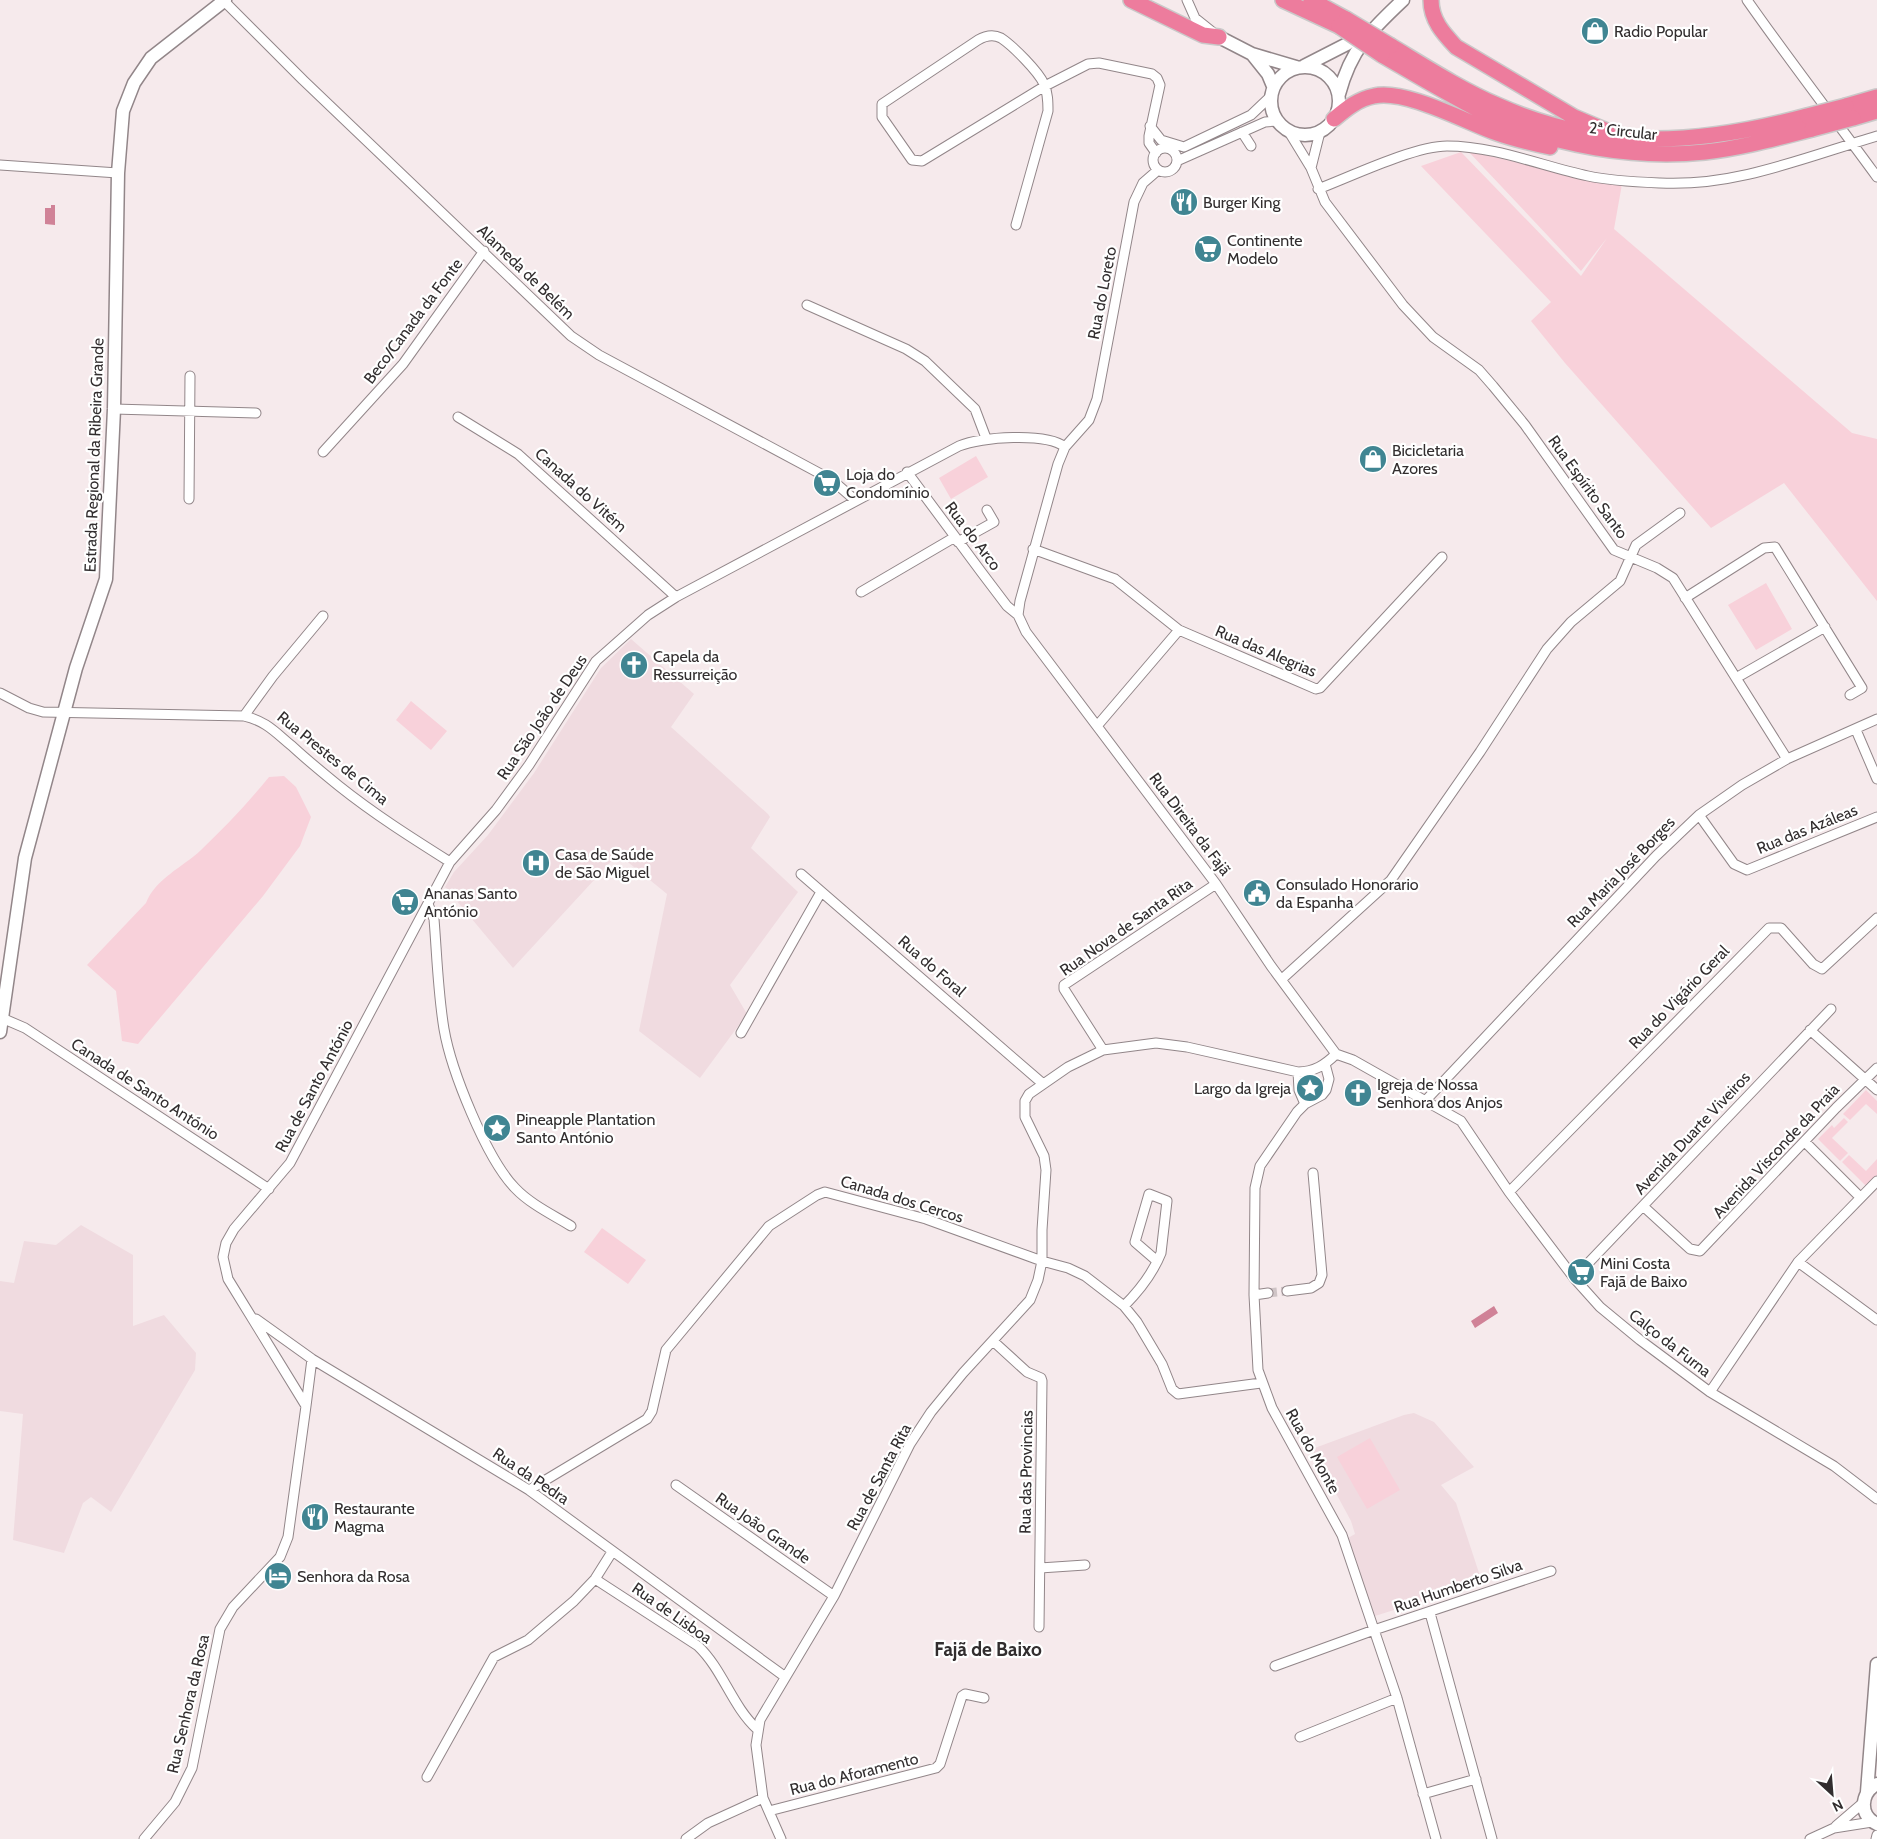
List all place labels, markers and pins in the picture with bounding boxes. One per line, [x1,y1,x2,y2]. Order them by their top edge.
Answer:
shop icon: Radio Popular [1580,16,1610,46]
place label: Radio Popular [1614,22,1708,41]
restaurant icon: Burger King [1169,187,1199,217]
place label: Burger King [1203,193,1281,212]
place label: Continente Modelo [1227,231,1303,268]
supermarket icon: Continente Modelo [1193,234,1223,264]
place label: Bicicletaria Azores [1392,441,1464,478]
shop icon: Bicicletaria Azores [1358,444,1388,474]
place label: Loja do Condomínio [846,465,930,502]
supermarket icon: Loja do Condomínio [812,468,842,498]
place label: Capela da Ressurreição [653,647,738,684]
church icon: Capela da Ressurreição [619,650,649,680]
place label: Casa de Saúde de São Miguel [555,845,654,882]
hospital icon: Casa de Saúde de São Miguel [521,848,551,878]
place label: Consulado Honorario da Espanha [1276,875,1419,912]
public building icon: Consulado Honorario da Espanha [1242,878,1272,908]
place label: Ananas Santo António [424,884,517,921]
supermarket icon: Ananas Santo António [390,887,420,917]
place icon: Largo da Igreja [1295,1073,1325,1103]
place label: Igreja de Nossa Senhora dos Anjos [1377,1075,1503,1112]
church icon: Igreja de Nossa Senhora dos Anjos [1343,1078,1373,1108]
place label: Largo da Igreja [1194,1079,1291,1098]
place label: Pineapple Plantation Santo António [516,1110,655,1147]
place icon: Pineapple Plantation Santo António [482,1113,512,1143]
place label: Mini Costa Fajã de Baixo [1600,1254,1687,1291]
supermarket icon: Mini Costa Fajã de Baixo [1566,1257,1596,1287]
place label: Restaurante Magma [334,1499,415,1536]
restaurant icon: Restaurante Magma [300,1502,330,1532]
hotel icon: Senhora da Rosa [263,1561,293,1591]
place label: Senhora da Rosa [297,1567,410,1586]

